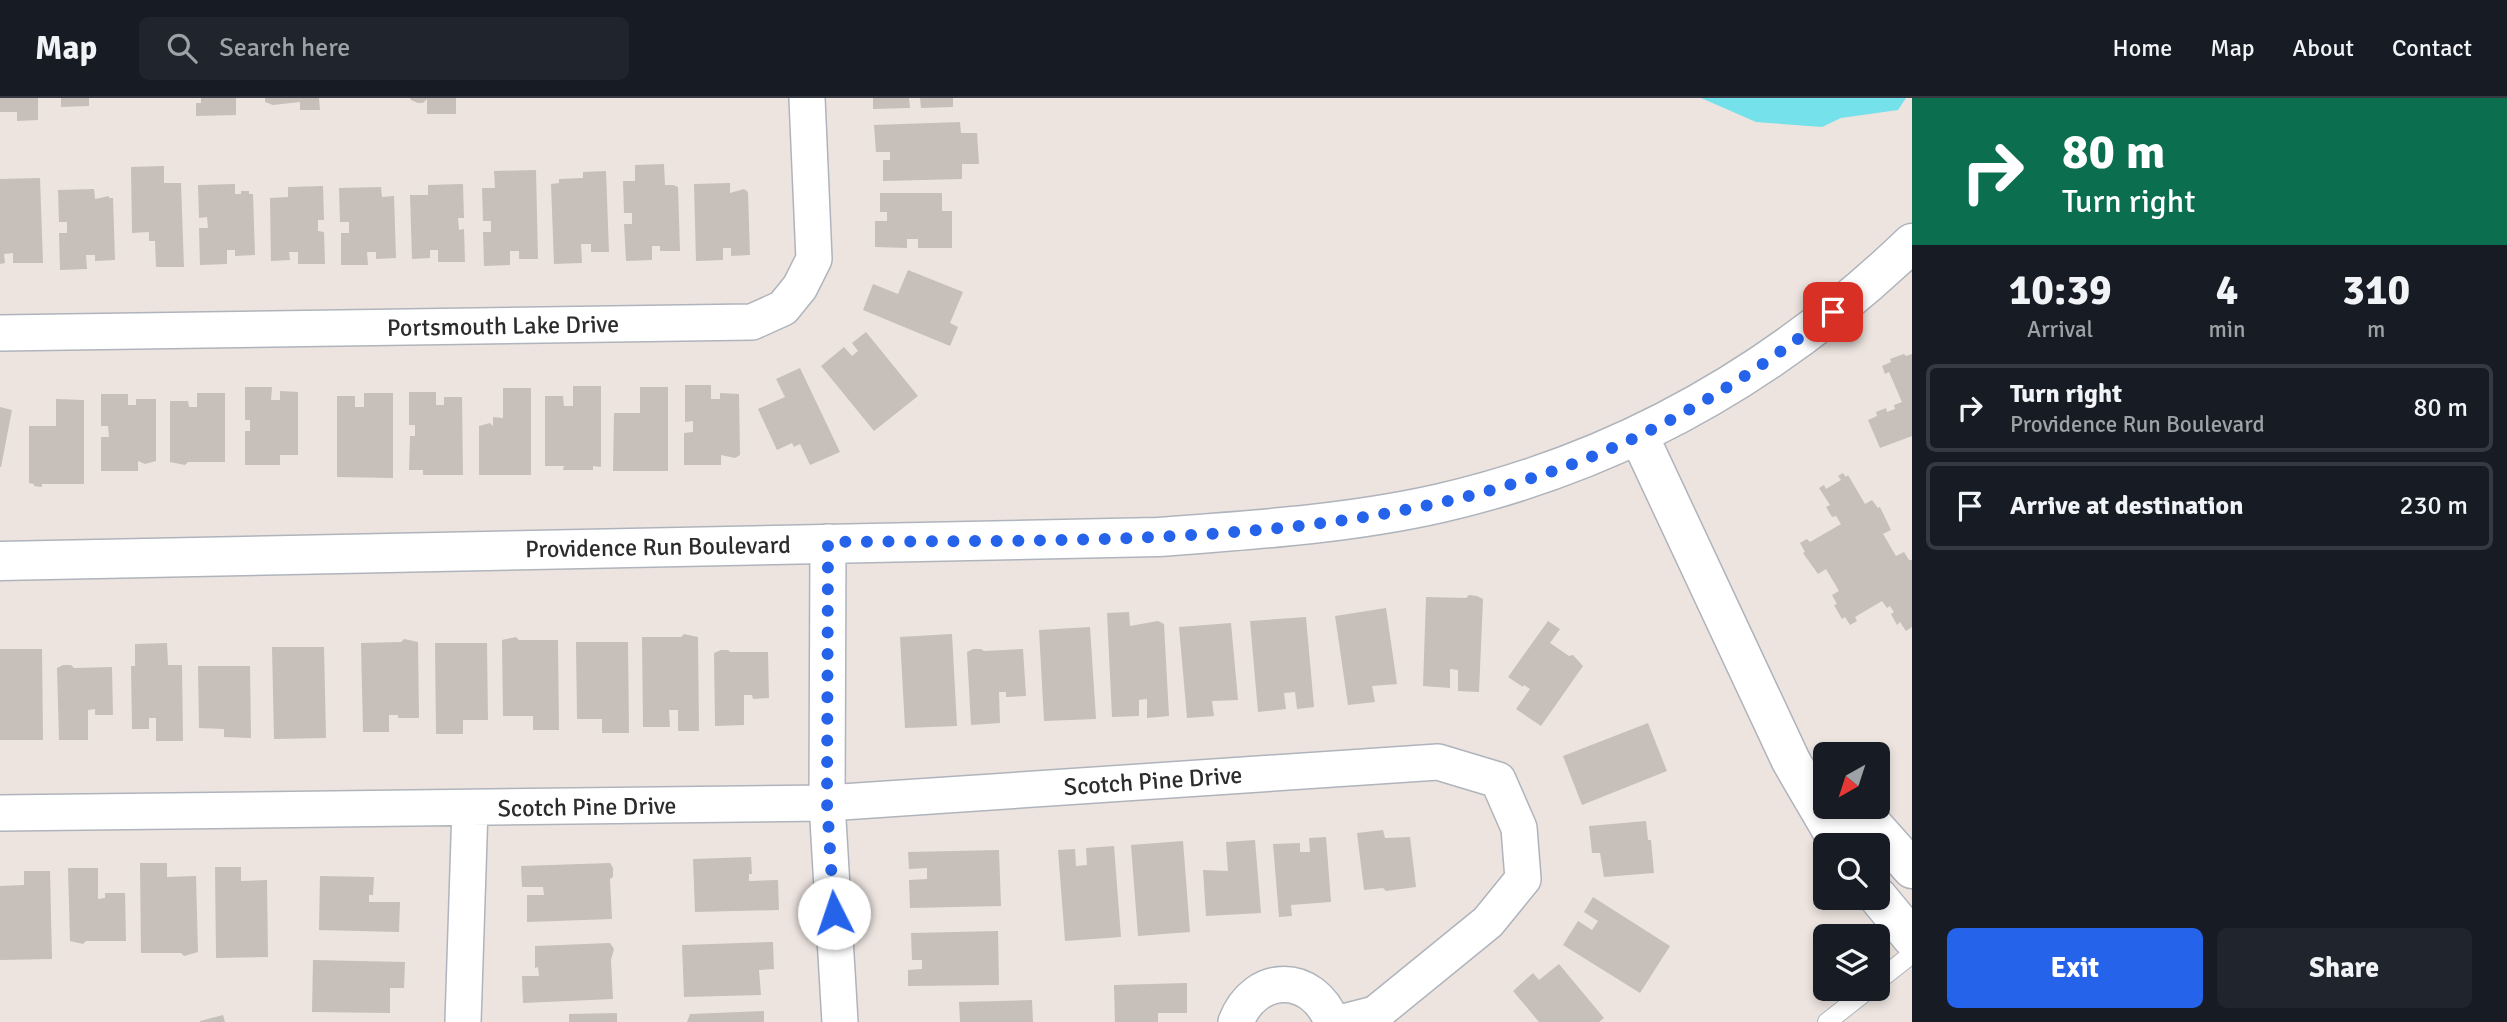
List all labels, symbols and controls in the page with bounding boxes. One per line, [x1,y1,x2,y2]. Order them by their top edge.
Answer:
search box [139,17,629,80]
text: Map [35,28,97,69]
icon: search [163,29,201,67]
text: Search here [219,32,350,64]
text: Home [2112,33,2172,63]
text: Map [2210,33,2255,63]
text: About [2293,33,2354,63]
text: Contact [2392,33,2472,63]
text: 80 m [2062,122,2165,182]
icon: right [1947,126,2038,217]
text: Turn right [2062,182,2195,221]
text: 10:39 [2009,265,2112,316]
text: 4 [2216,265,2238,316]
text: 310 [2342,265,2410,316]
pin [1803,282,1863,342]
icon: arrive [1814,293,1852,331]
street label: Portsmouth Lake Drive [387,309,619,343]
text: Arrival [2027,315,2093,344]
text: min [2208,315,2246,344]
text: m [2367,315,2385,344]
text: Turn right [2010,378,2122,410]
icon: right [1951,389,1989,427]
text: 80 m [2413,392,2468,424]
text: Providence Run Boulevard [2010,410,2265,439]
icon: arrive [1951,487,1989,525]
text: Arrive at destination [2010,490,2243,522]
text: 230 m [2399,490,2468,522]
street label: Providence Run Boulevard [525,530,791,564]
north arrow [1813,742,1890,819]
map controls [1813,742,1890,1001]
street label: Scotch Pine Drive [1063,760,1243,802]
street label: Scotch Pine Drive [497,790,677,824]
button: search [1813,833,1890,910]
position arrow [797,876,871,950]
button: layers [1813,924,1890,1001]
button: Exit [1947,928,2203,1008]
button: Share [2217,928,2472,1008]

